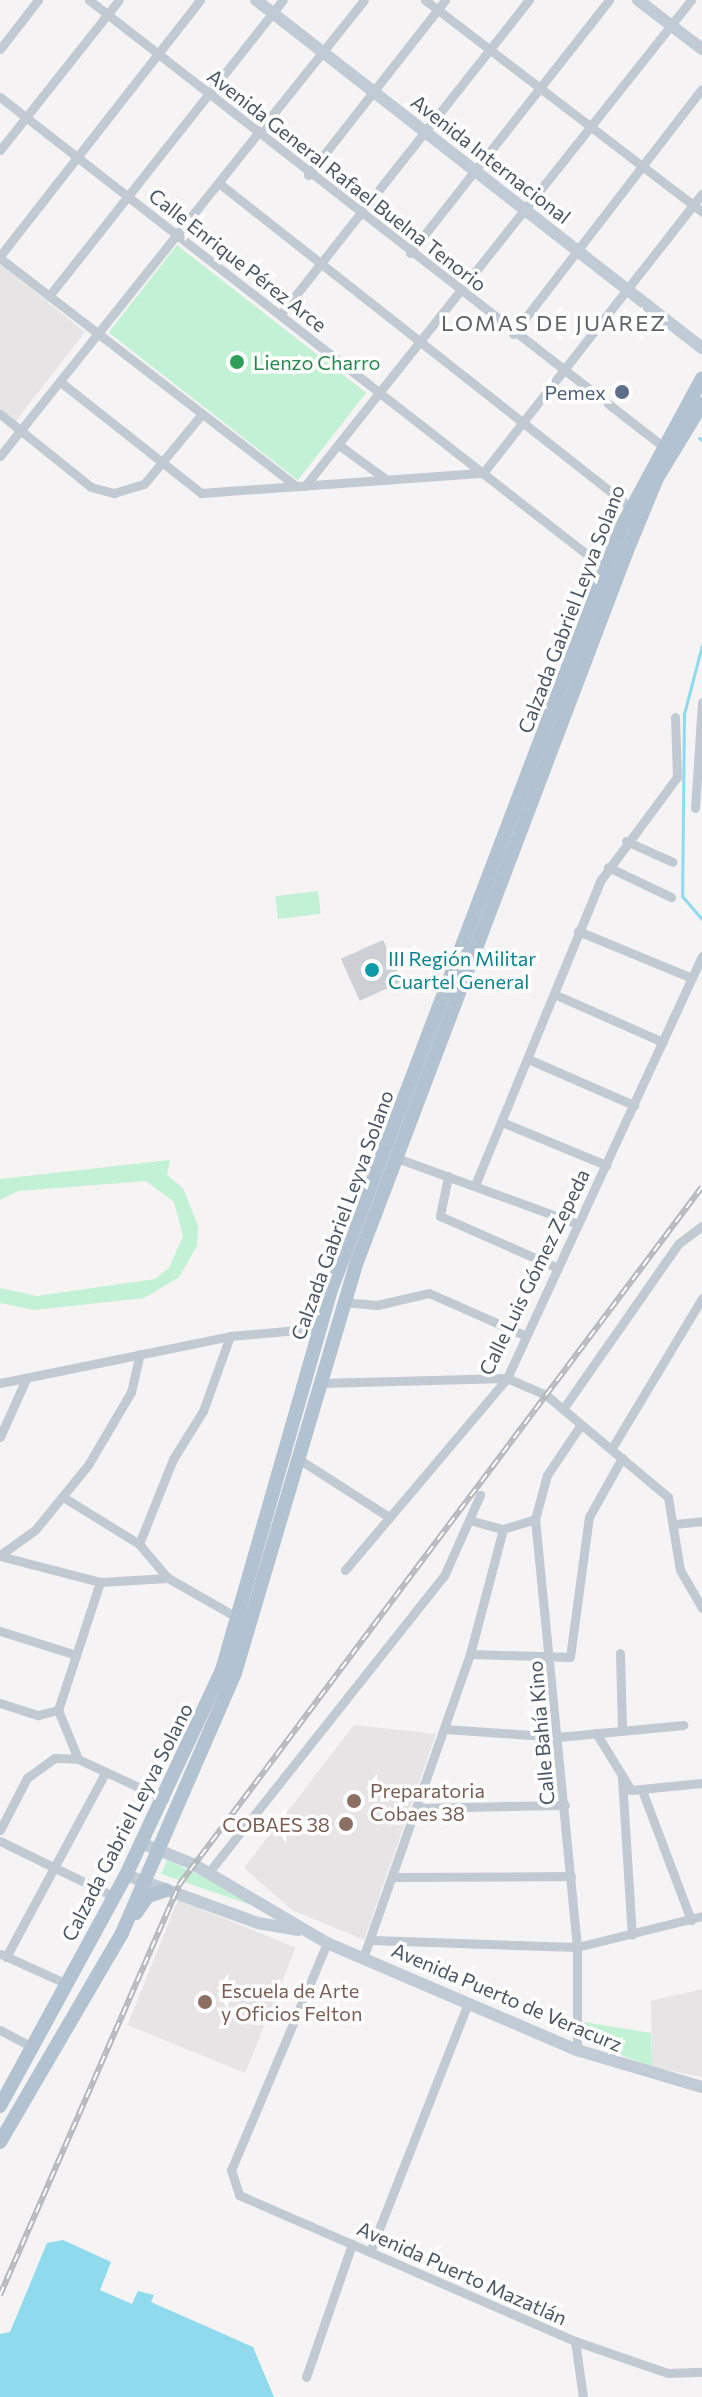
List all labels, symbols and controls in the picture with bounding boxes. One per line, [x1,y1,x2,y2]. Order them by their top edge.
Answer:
street label: Avenida General Rafael Buelna Tenorio [203,64,491,296]
street label: Avenida Internacional [407,89,575,229]
street label: Calle Enrique Pérez Arce [144,183,332,337]
district label: LOMAS DE JUAREZ [441,310,667,336]
place label: Lienzo Charro [253,350,380,374]
marker: Lienzo Charro [228,353,246,371]
place label: Pemex [545,380,606,404]
marker: Pemex [613,383,631,401]
street label: Calzada Gabriel Leyva Solano [512,481,630,737]
place label: III Región Militar Cuartel General [388,946,536,993]
marker: III Región Militar Cuartel General [363,961,381,979]
street label: Calzada Gabriel Leyva Solano [286,1087,398,1343]
street label: Calle Luis Gómez Zepeda [474,1165,594,1379]
street label: Calle Bahía Kino [523,1660,559,1806]
street label: Calzada Gabriel Leyva Solano [56,1699,198,1945]
place label: Preparatoria Cobaes 38 [370,1778,485,1825]
marker: Preparatoria Cobaes 38 [345,1792,363,1810]
place label: COBAES 38 [222,1812,330,1836]
marker: COBAES 38 [337,1815,355,1833]
street label: Avenida Puerto de Veracurz [388,1937,626,2057]
place label: Escuela de Arte y Oficios Felton [221,1978,362,2025]
marker: Escuela de Arte y Oficios Felton [196,1993,214,2011]
street label: Avenida Puerto Mazatlán [353,2216,571,2330]

